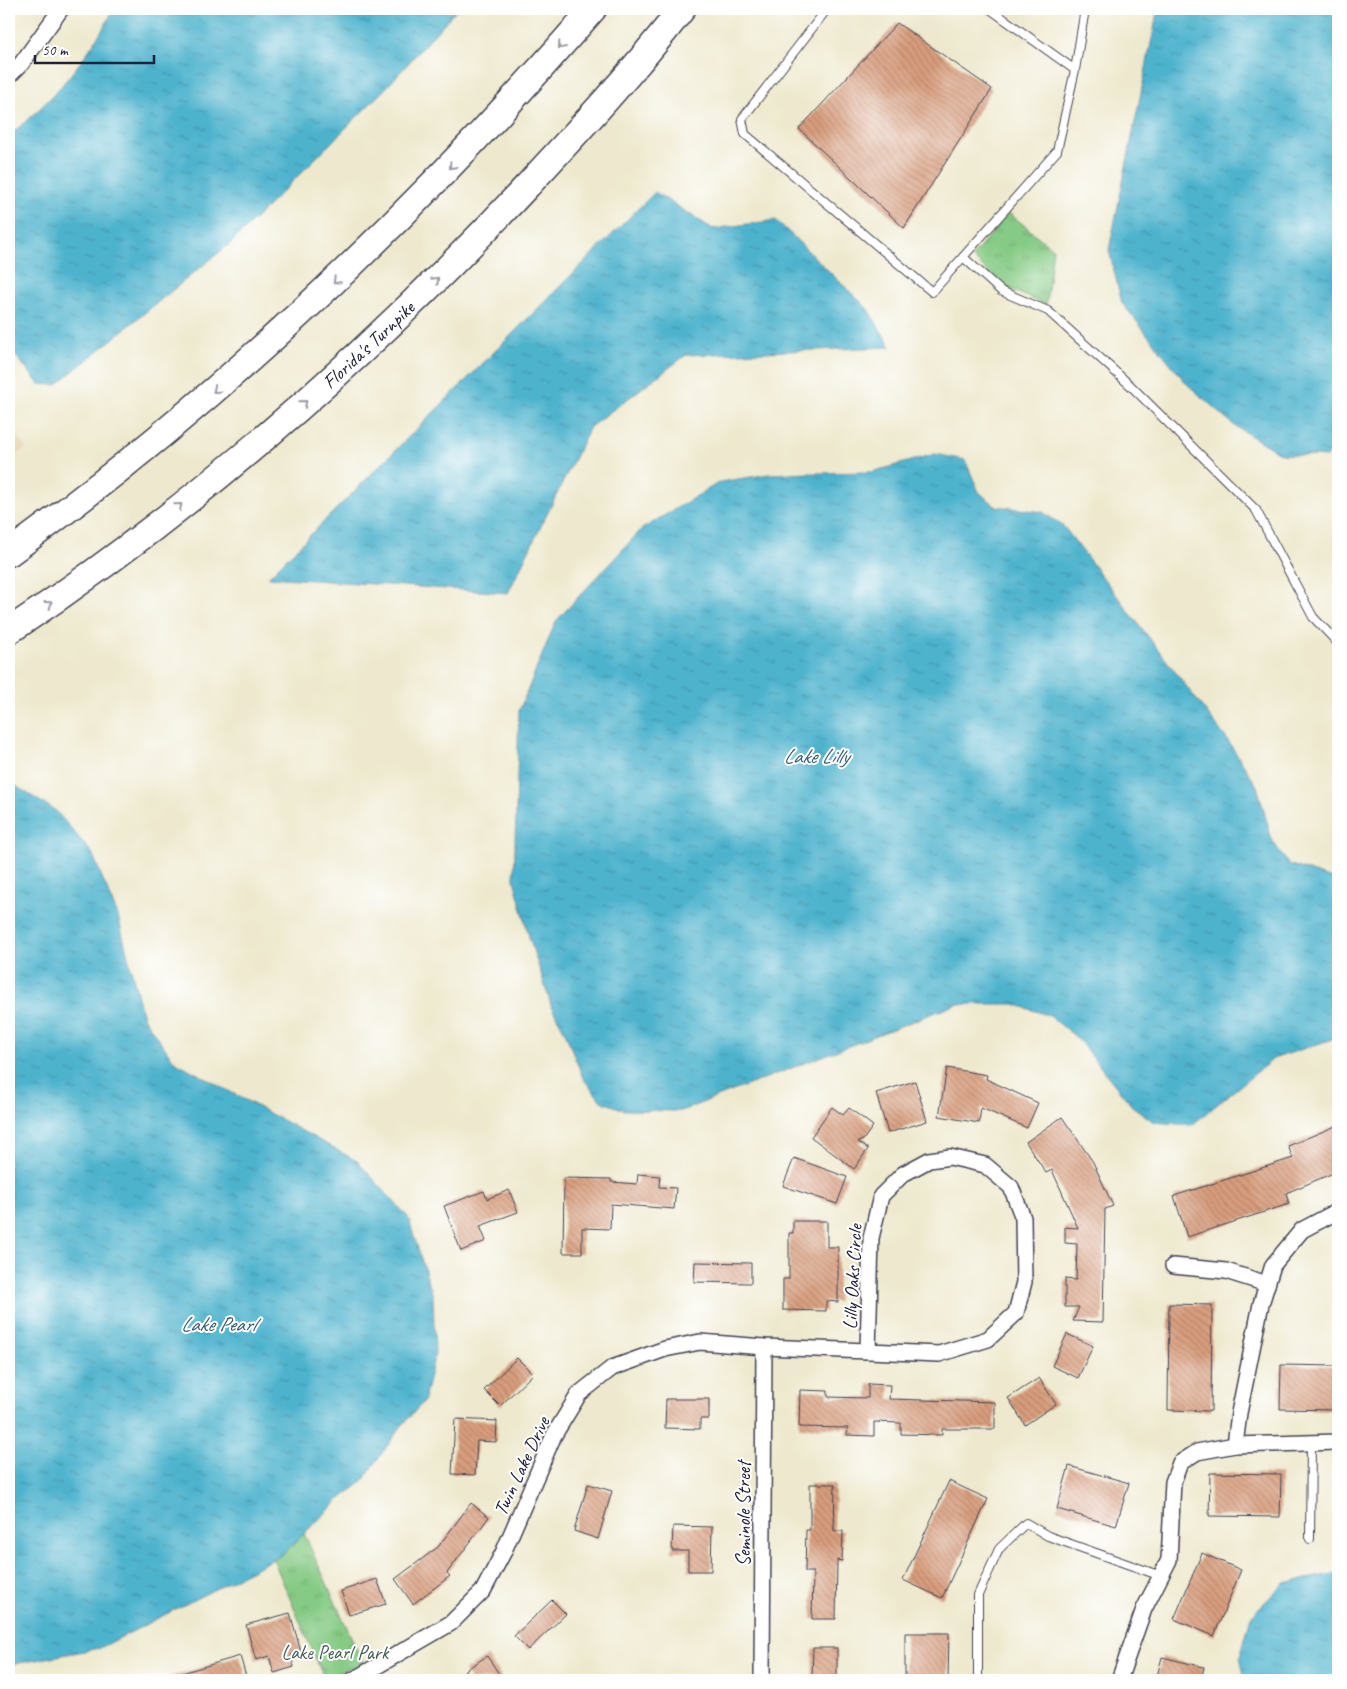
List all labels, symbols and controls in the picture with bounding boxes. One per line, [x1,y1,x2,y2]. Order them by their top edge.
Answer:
scale bar [35,32,154,64]
one-way arrow [558,40,567,49]
text: 50 m [42,41,69,60]
one-way arrow [449,160,458,169]
one-way arrow [333,275,342,284]
one-way arrow [430,277,439,286]
street label: Florida's Turnpike [317,295,421,394]
one-way arrow [213,384,222,392]
one-way arrow [299,399,308,408]
one-way arrow [173,504,182,512]
one-way arrow [43,601,52,609]
water label: Lake Lilly [784,743,852,769]
street label: Lilly Oaks Circle [837,1222,868,1330]
water label: Lake Pearl [181,1311,262,1337]
street label: Twin Lake Drive [488,1411,556,1520]
street label: Seminole Street [731,1458,756,1567]
park label: Lake Pearl Park [282,1640,390,1665]

